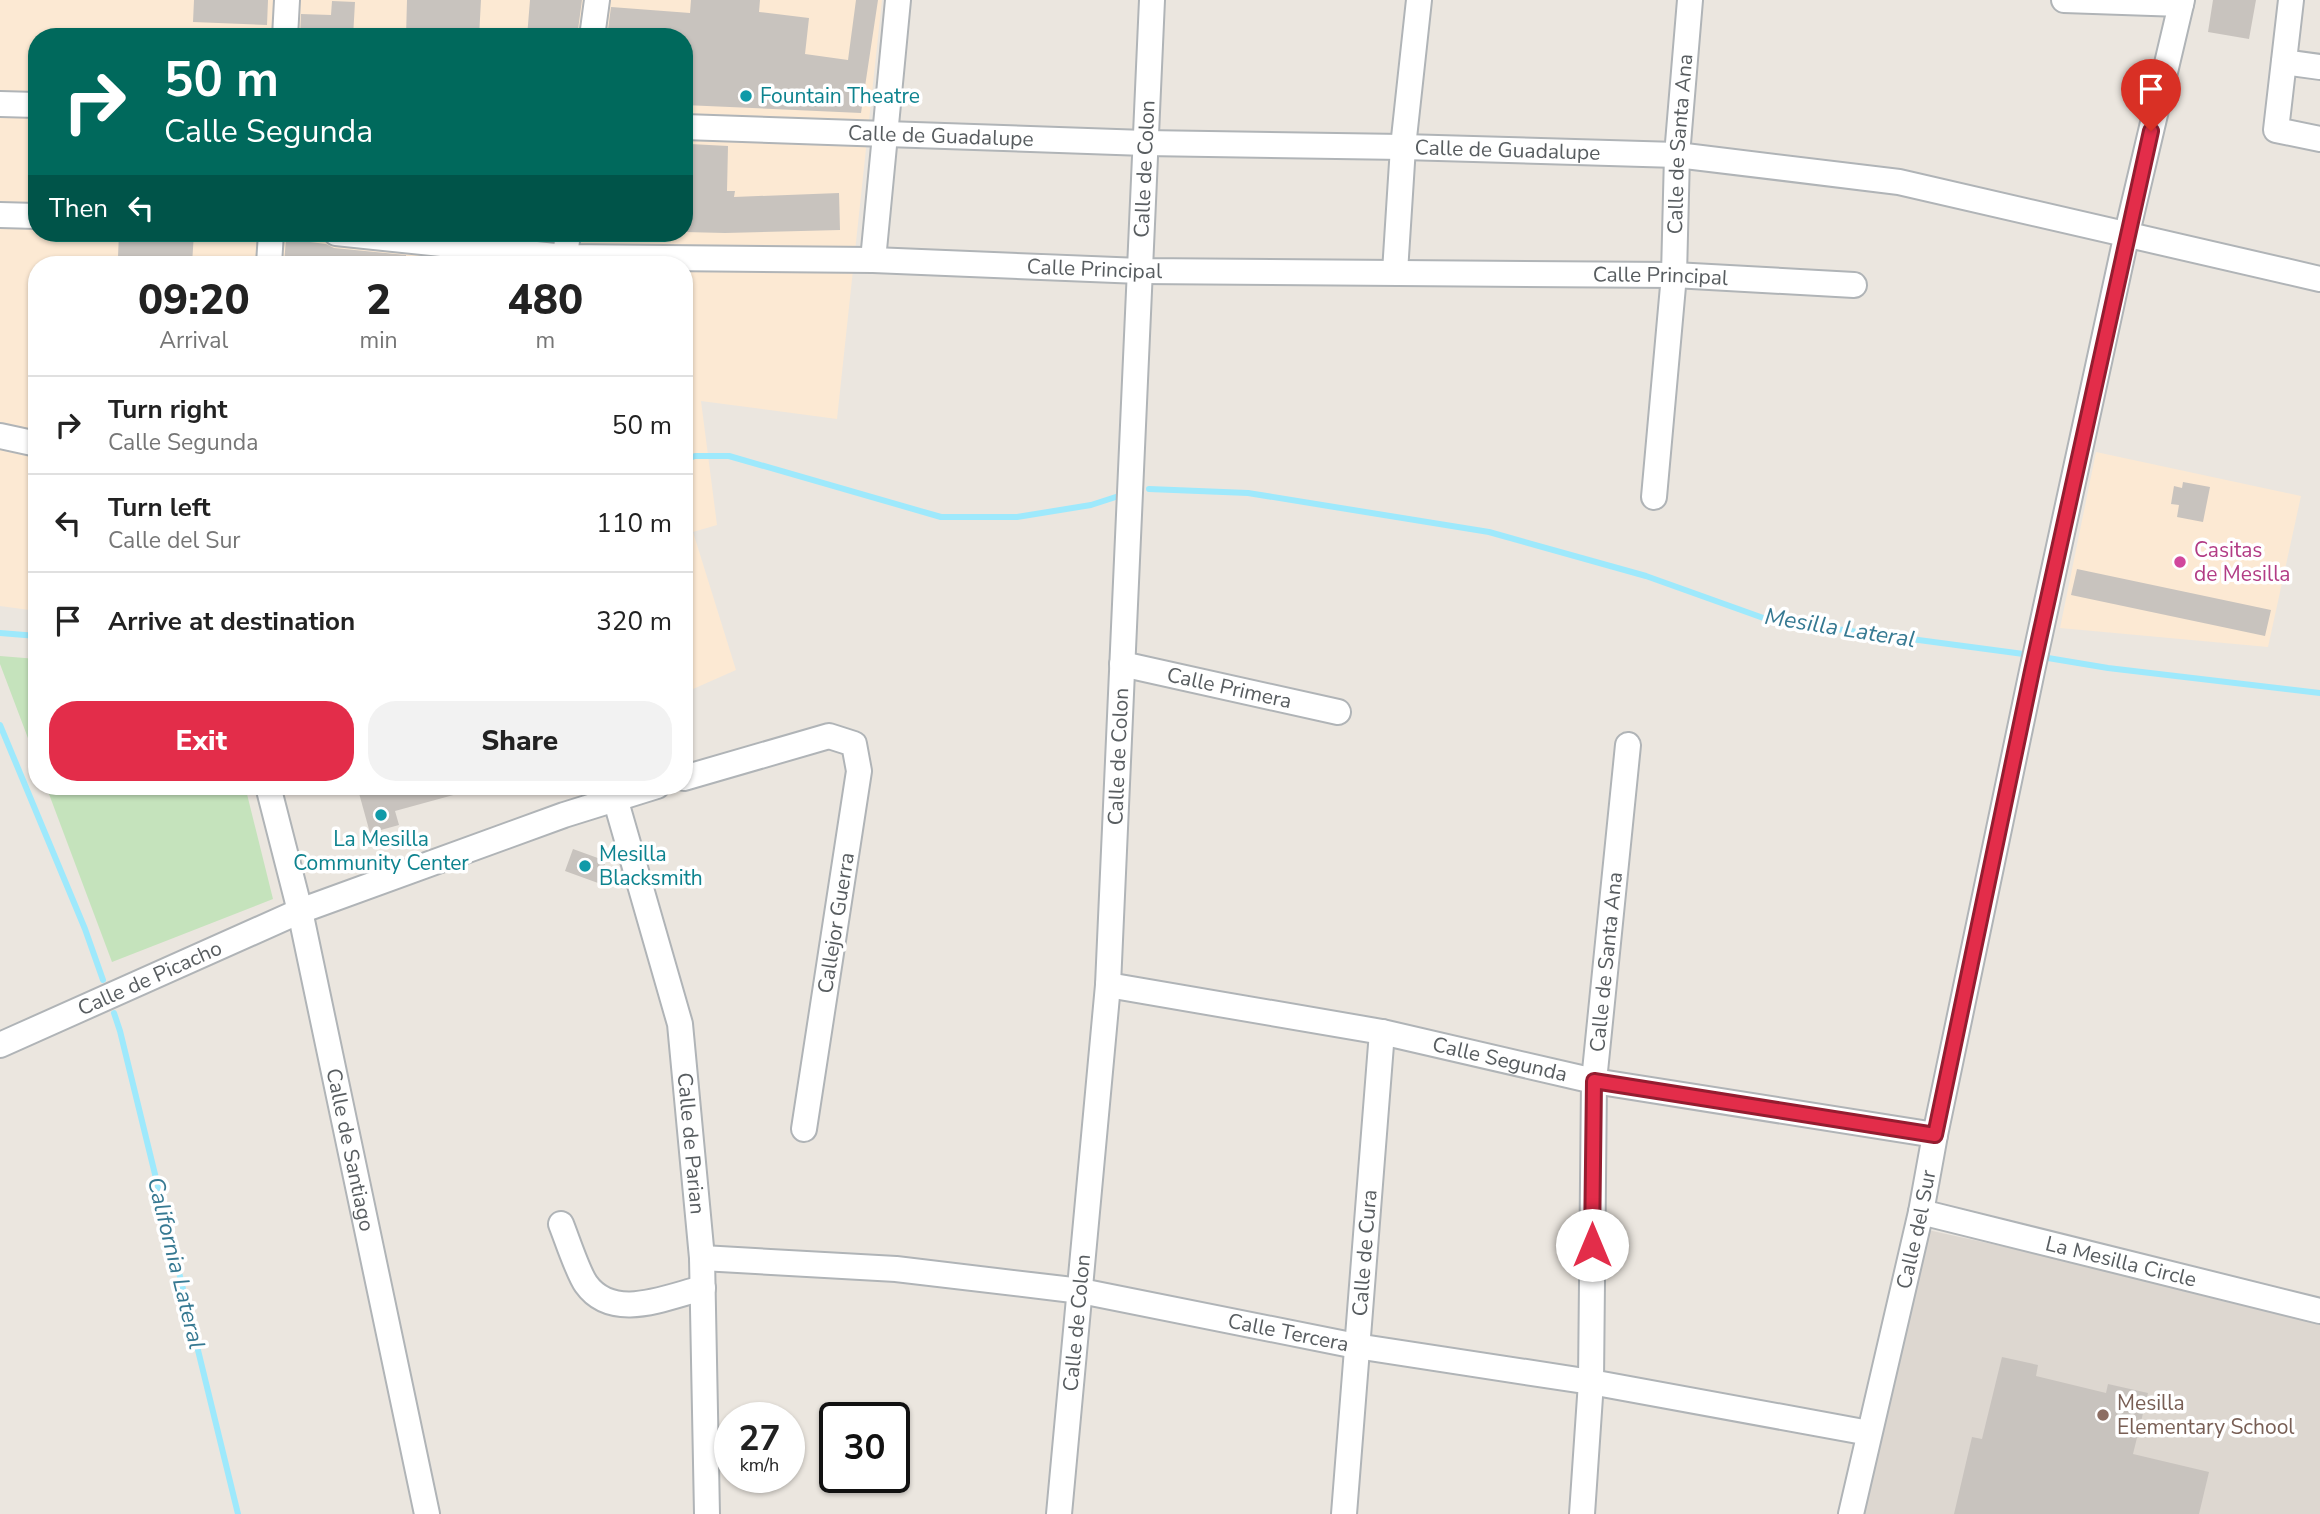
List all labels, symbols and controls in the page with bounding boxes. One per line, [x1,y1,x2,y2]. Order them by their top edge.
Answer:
text: 50 m [164,46,279,113]
street label: Calle de Santa Ana [1661,53,1699,235]
icon: right [49,56,140,147]
pin [2121,59,2181,131]
icon: arrive [2132,70,2170,108]
place label: Fountain Theatre [760,82,920,110]
marker: Fountain Theatre [738,88,754,104]
street label: Calle de Colon [1127,100,1162,238]
text: Calle Segunda [164,110,373,153]
street label: Calle de Guadalupe [848,119,1034,153]
street label: Calle de Guadalupe [1414,133,1601,167]
icon: left [122,189,160,227]
text: Then [49,191,108,226]
street label: Calle Principal [1026,252,1163,285]
street label: Calle Principal [1593,260,1730,292]
text: 09:20 [138,272,250,329]
text: 2 [366,272,391,329]
text: 480 [508,272,583,329]
text: Arrival [159,325,228,356]
text: min [360,325,398,356]
text: m [535,325,555,356]
text: Turn right [108,392,227,427]
icon: right [49,406,87,444]
text: 50 m [612,408,672,443]
text: Calle Segunda [108,427,258,458]
text: Turn left [108,490,211,525]
icon: left [49,504,87,542]
text: 110 m [596,506,672,541]
text: Calle del Sur [108,525,241,556]
place label: Casitas de Mesilla [2194,536,2290,588]
marker: Casitas de Mesilla [2172,554,2188,570]
water label: Mesilla Lateral [1763,601,1917,655]
icon: arrive [49,602,87,640]
text: Arrive at destination [108,604,355,639]
text: 320 m [596,604,672,639]
street label: Calle Primera [1164,660,1294,715]
street label: Calle de Colon [1101,687,1135,826]
button: Exit [49,701,354,781]
button: Share [368,701,672,781]
marker: La Mesilla Community Center [373,807,389,823]
place label: La Mesilla Community Center [293,825,469,877]
place label: Mesilla Blacksmith [599,840,703,892]
street label: Callejor Guerra [811,851,861,995]
marker: Mesilla Blacksmith [577,858,593,874]
street label: Calle de Santa Ana [1583,870,1629,1053]
street label: Calle de Picacho [73,934,226,1023]
street label: Calle Segunda [1430,1030,1570,1088]
street label: Calle de Santiago [319,1066,381,1234]
street label: Calle de Parian [671,1071,712,1215]
street label: Calle del Sur [1890,1167,1942,1292]
water label: California Lateral [140,1174,212,1352]
street label: Calle de Cura [1346,1188,1384,1317]
position arrow [1555,1208,1629,1282]
street label: La Mesilla Circle [2043,1229,2199,1294]
street label: Calle de Colon [1056,1253,1097,1393]
street label: Calle Tercera [1225,1307,1351,1358]
place label: Mesilla Elementary School [2117,1389,2295,1441]
speed limit sign: 30 [819,1402,910,1493]
marker: Mesilla Elementary School [2095,1407,2111,1423]
text: 27 [738,1415,781,1462]
text: km/h [740,1453,779,1477]

